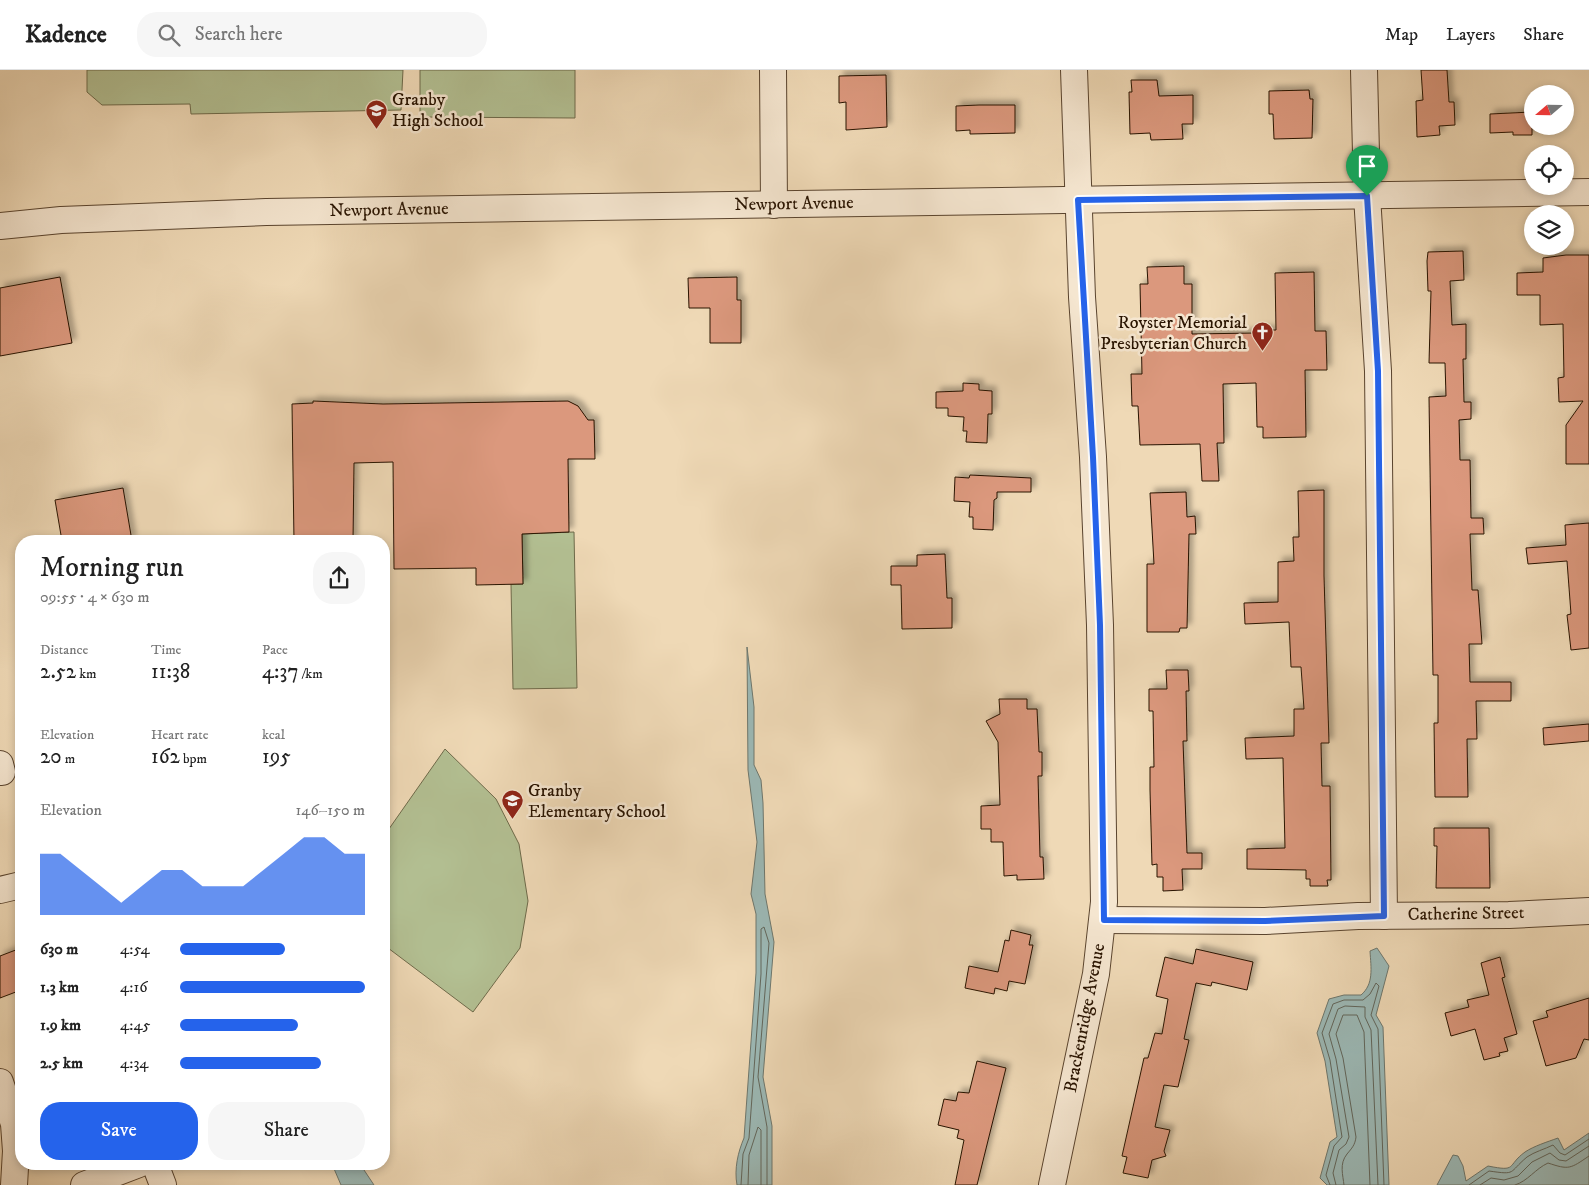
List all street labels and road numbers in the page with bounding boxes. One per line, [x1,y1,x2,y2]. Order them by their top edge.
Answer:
street label: Newport Avenue [734,192,854,216]
street label: Newport Avenue [329,198,449,222]
street label: Catherine Street [1407,902,1525,926]
street label: Brackenridge Avenue [1060,942,1110,1094]

